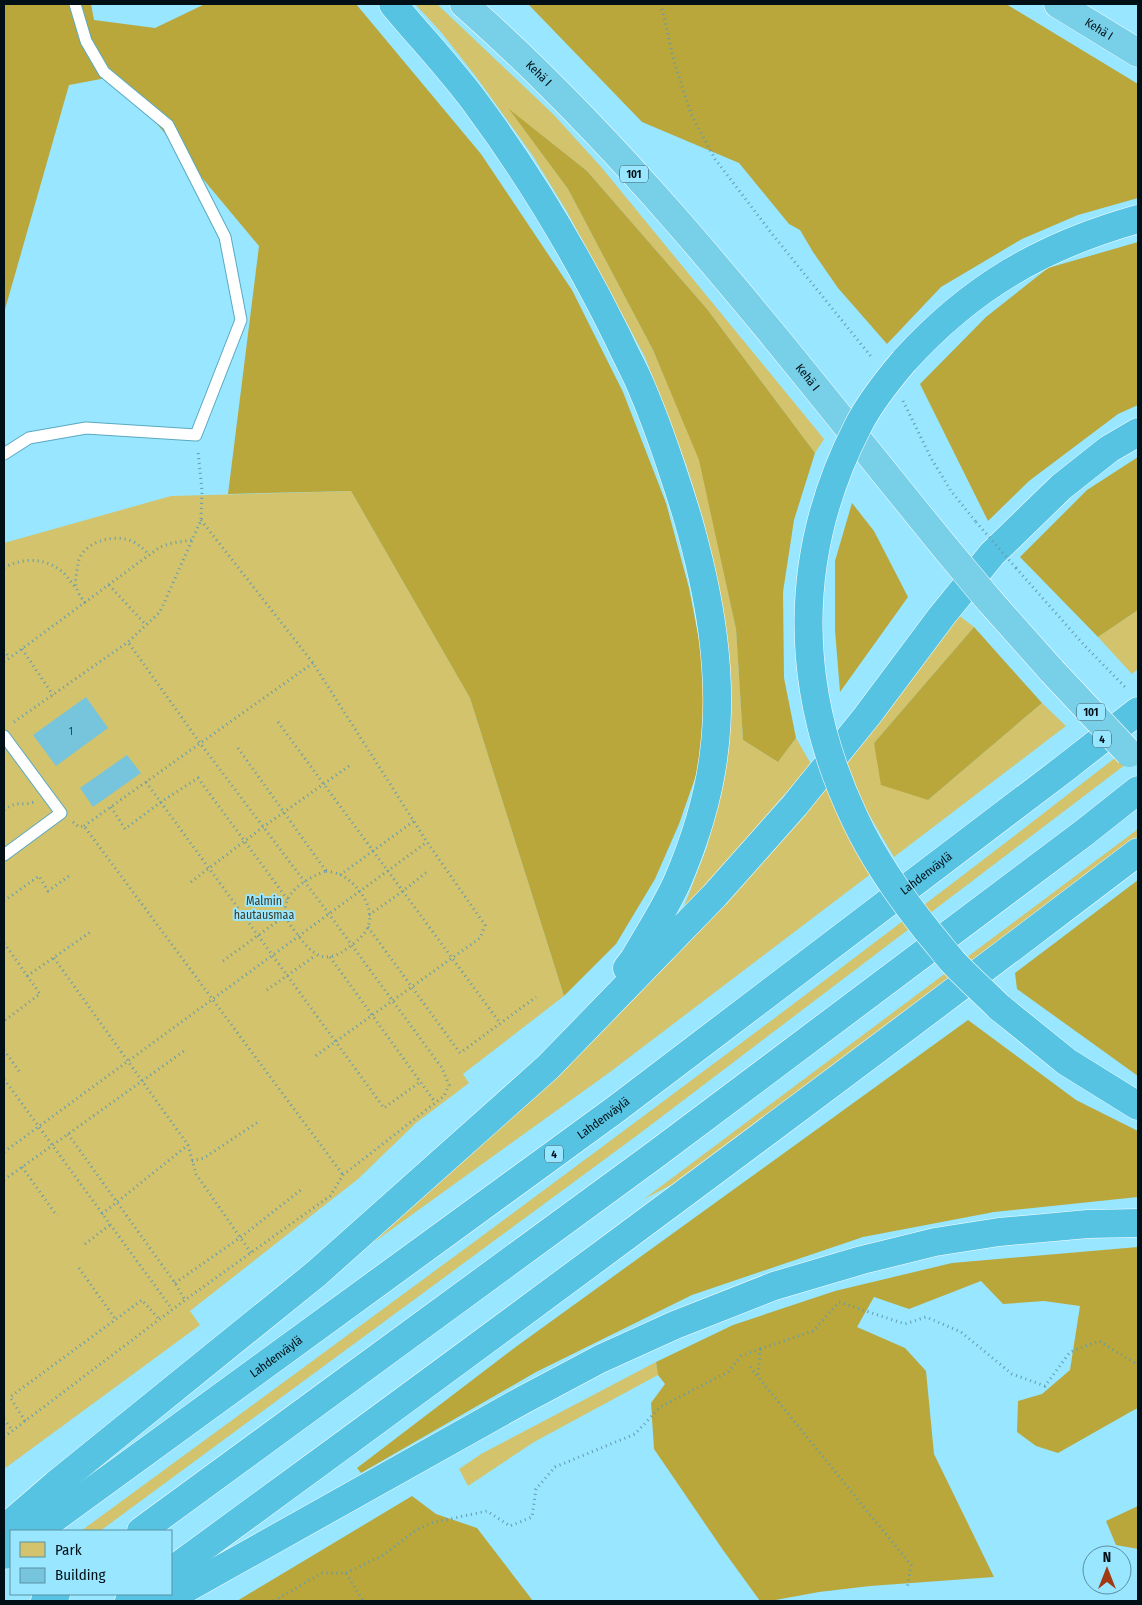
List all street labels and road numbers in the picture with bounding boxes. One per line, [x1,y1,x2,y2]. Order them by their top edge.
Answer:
street label: Kehä I [1082,15,1116,43]
street label: Kehä I [523,58,554,89]
road number: 101 [620,165,648,182]
street label: Kehä I [793,361,823,393]
road number: 101 [1077,704,1105,720]
road number: 4 [1093,731,1111,748]
street label: Lahdenväylä [898,849,955,898]
street label: Lahdenväylä [575,1094,632,1142]
road number: 4 [545,1146,563,1162]
street label: Lahdenväylä [247,1333,305,1380]

